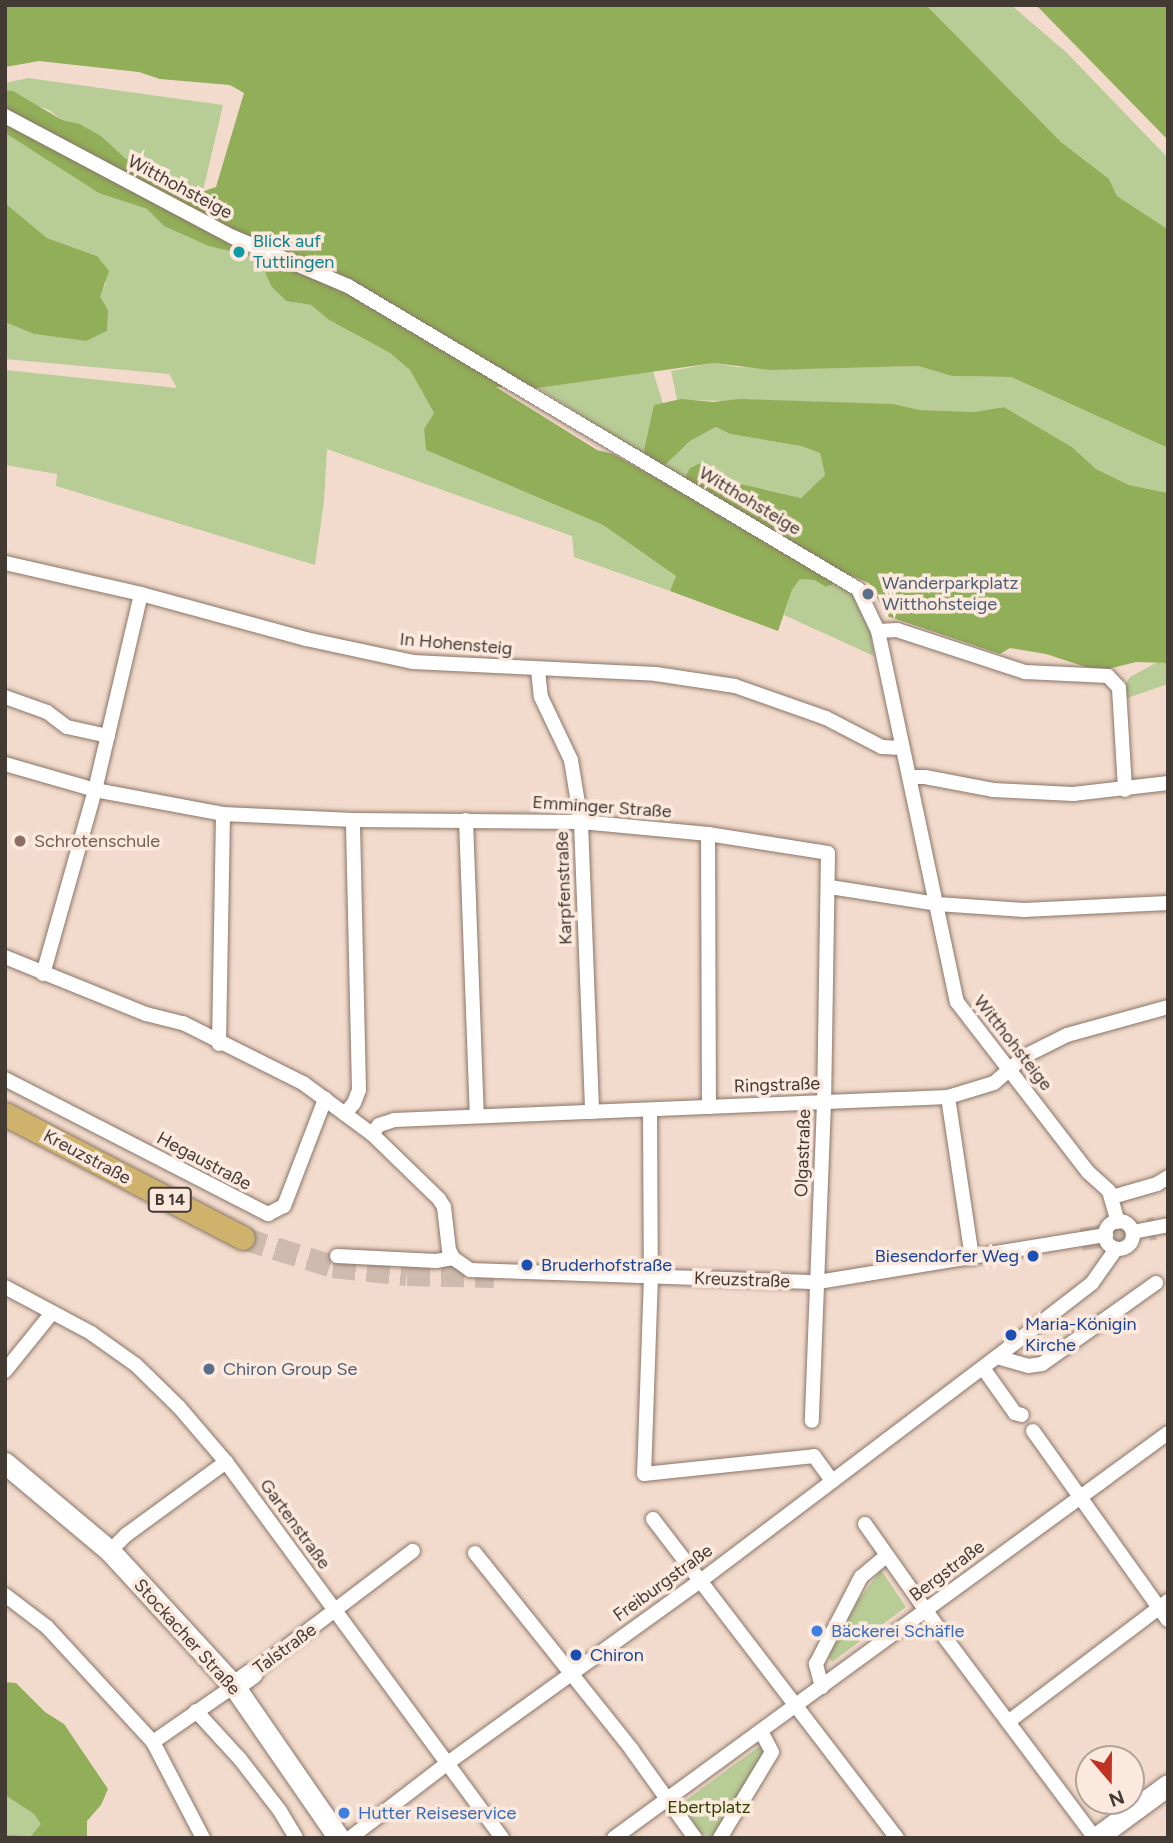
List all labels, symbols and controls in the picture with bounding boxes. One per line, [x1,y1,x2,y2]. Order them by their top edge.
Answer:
street label: Witthohsteige [124,150,236,224]
place label: Blick auf Tuttlingen [253,231,334,274]
marker: Blick auf Tuttlingen [231,244,247,260]
street label: Witthohsteige [695,462,805,540]
place label: Wanderparkplatz Witthohsteige [882,573,1018,616]
marker: Wanderparkplatz Witthohsteige [860,586,876,602]
street label: In Hohensteig [399,628,513,660]
street label: Emminger Straße [532,791,672,823]
place label: Schrotenschule [34,830,160,852]
street label: Karpfenstraße [551,831,577,945]
marker: Schrotenschule [12,833,28,849]
street label: Witthohsteige [969,991,1057,1095]
street label: Ringstraße [733,1073,821,1097]
street label: Olgastraße [791,1109,815,1197]
street label: Kreuzstraße [39,1125,135,1189]
street label: Hegaustraße [153,1127,255,1195]
road number: B 14 [147,1188,193,1212]
place label: Biesendorfer Weg [875,1245,1019,1267]
marker: Biesendorfer Weg [1025,1248,1041,1264]
place label: Bruderhofstraße [541,1254,672,1276]
marker: Bruderhofstraße [519,1257,535,1273]
street label: Kreuzstraße [694,1268,790,1292]
place label: Maria-Königin Kirche [1025,1314,1137,1356]
marker: Maria-Königin Kirche [1003,1327,1019,1343]
place label: Chiron Group Se [223,1358,357,1380]
marker: Chiron Group Se [201,1361,217,1377]
street label: Gartenstraße [255,1475,335,1573]
street label: Bergstraße [905,1536,989,1606]
street label: Freiburgstraße [609,1540,717,1626]
street label: Stockacher Straße [129,1574,245,1700]
street label: Talstraße [249,1619,321,1679]
place label: Bäckerei Schäfle [831,1620,964,1642]
marker: Bäckerei Schäfle [809,1623,825,1639]
place label: Chiron [590,1644,644,1666]
marker: Chiron [568,1647,584,1663]
north arrow [1075,1745,1145,1815]
text: N [1106,1785,1128,1812]
park label: Ebertplatz [667,1796,751,1818]
place label: Hutter Reiseservice [358,1802,516,1824]
marker: Hutter Reiseservice [336,1805,352,1821]

